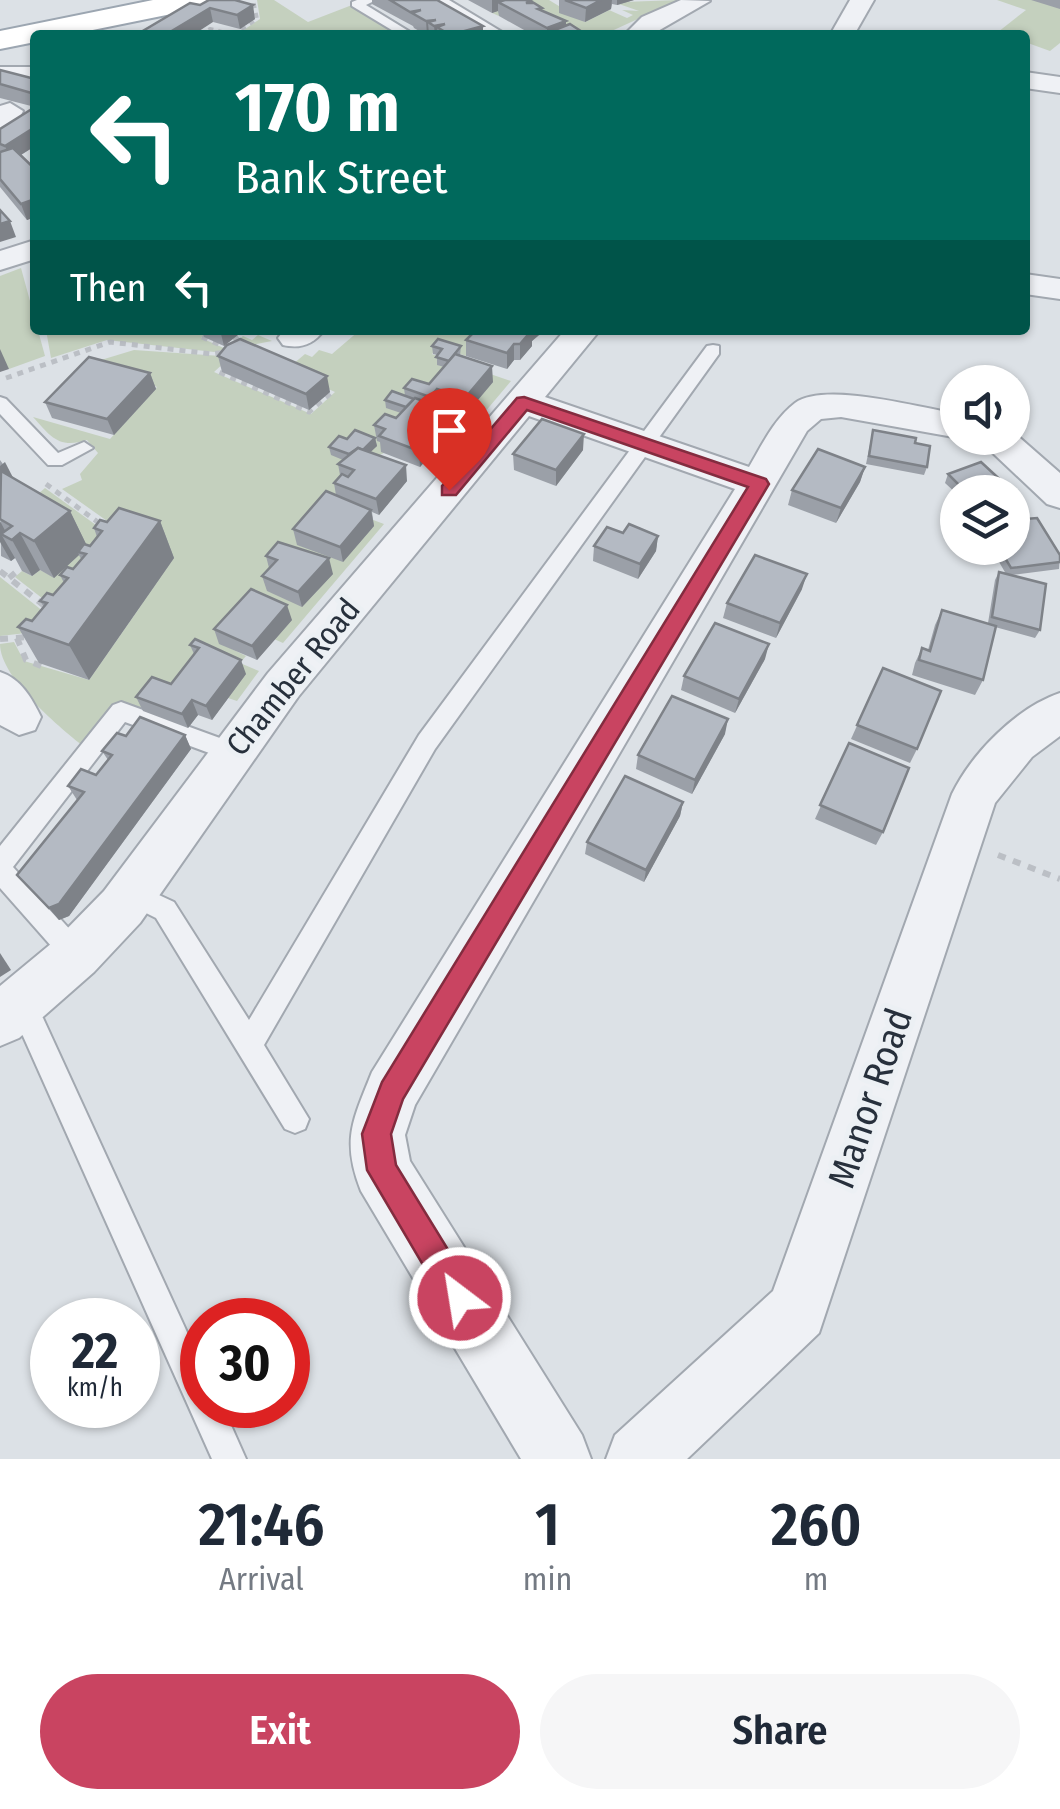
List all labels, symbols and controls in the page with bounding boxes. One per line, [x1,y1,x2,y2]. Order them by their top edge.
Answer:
text: 170 m [235,66,400,150]
icon: left [70,70,200,200]
text: Bank Street [235,151,448,205]
icon: left [166,260,221,315]
text: Then [70,265,146,311]
map controls [940,365,1030,565]
button: sound [940,365,1030,455]
pin [407,388,492,491]
icon: arrive [422,403,477,458]
button: layers [940,475,1030,565]
street label: Chamber Road [218,591,368,763]
street label: Manor Road [818,1002,922,1194]
position arrow [408,1246,512,1350]
speed limit sign: 30 [180,1298,310,1428]
text: 22 [72,1321,118,1381]
text: km/h [67,1373,123,1403]
text: 21:46 [198,1489,324,1561]
text: 1 [535,1489,560,1561]
text: 260 [771,1489,862,1561]
text: Arrival [219,1560,304,1598]
text: min [523,1560,572,1598]
text: m [804,1560,828,1598]
button: Exit [40,1674,520,1789]
button: Share [540,1674,1020,1789]

